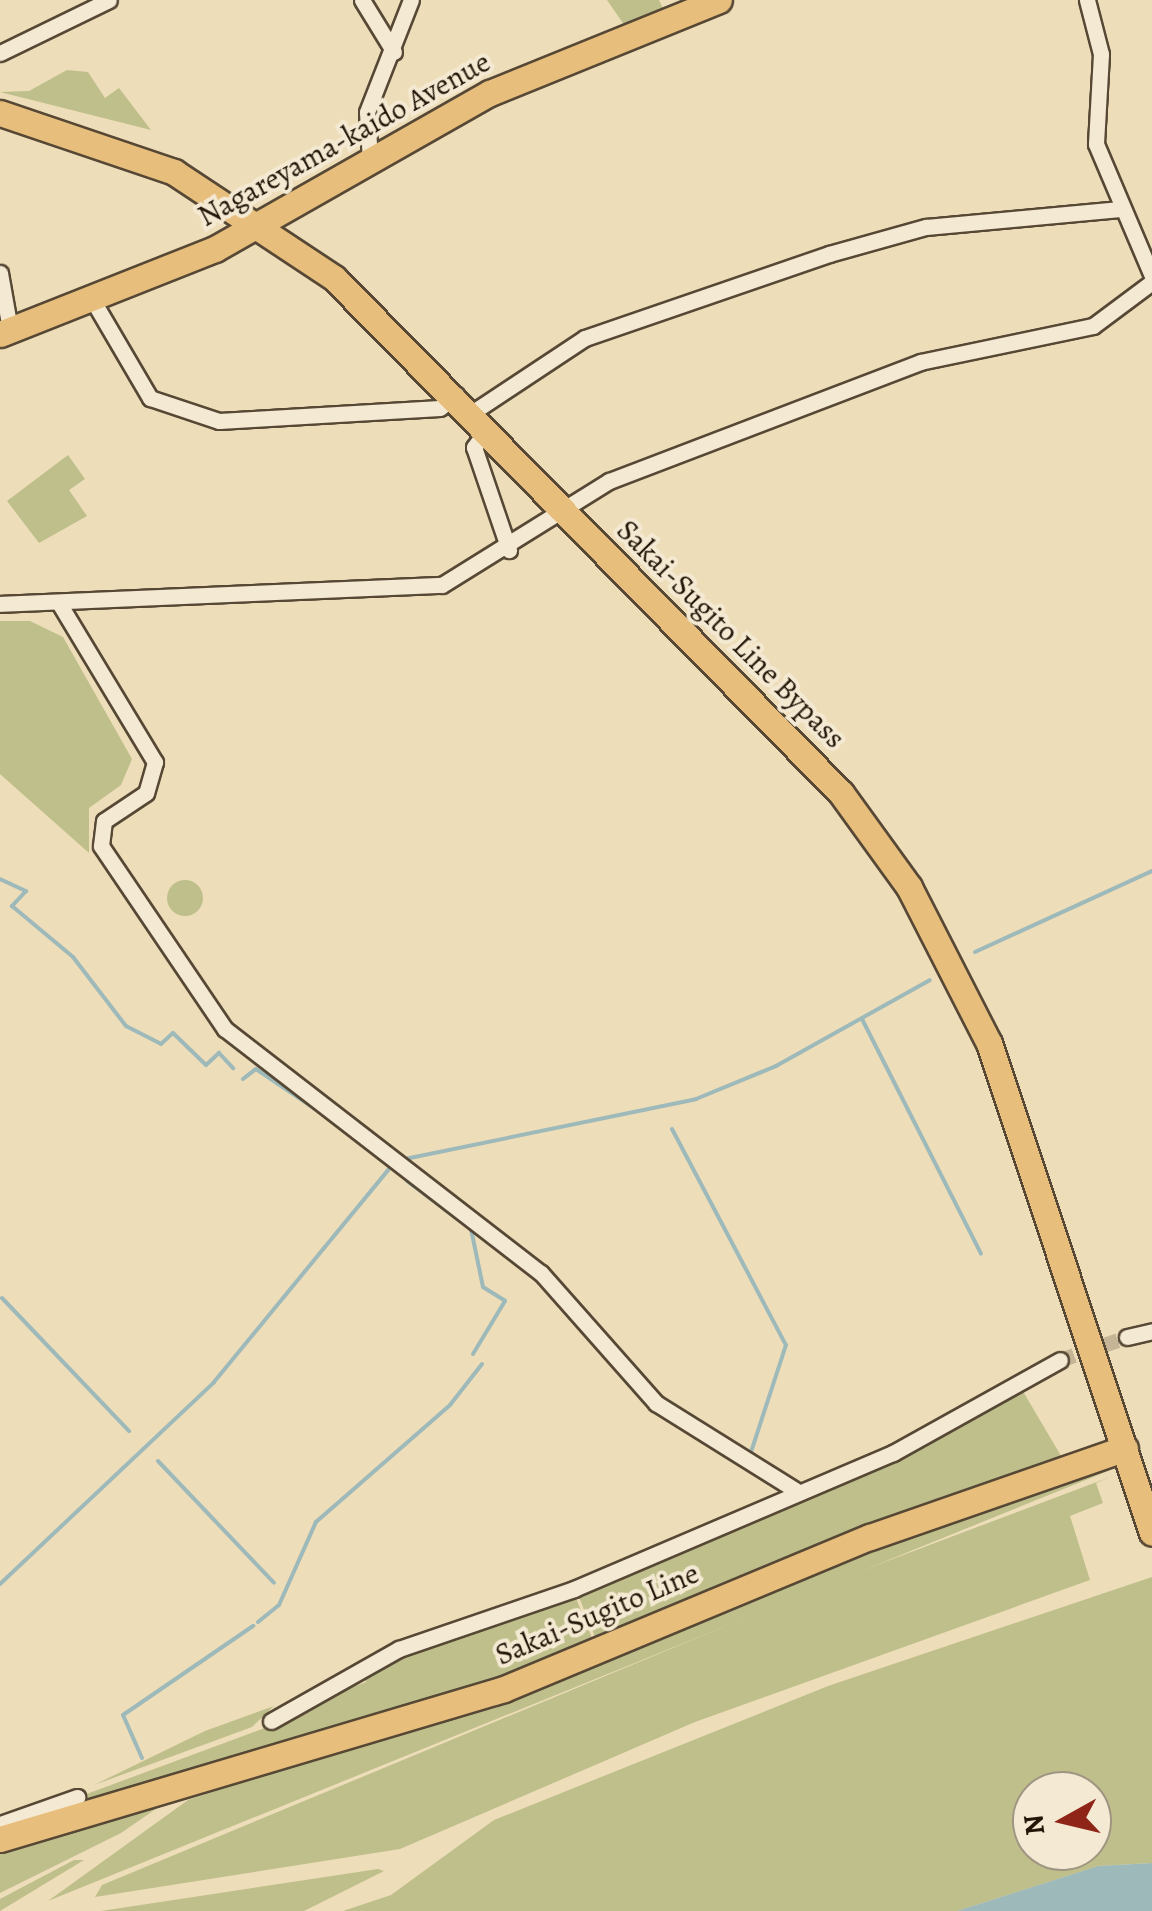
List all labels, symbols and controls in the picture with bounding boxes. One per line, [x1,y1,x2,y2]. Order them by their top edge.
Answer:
street label: Nagareyama-kaido Avenue [192,44,496,234]
street label: Sakai-Sugito Line Bypass [609,512,853,756]
street label: Sakai-Sugito Line [490,1555,704,1673]
north arrow [1012,1771,1112,1871]
text: N [1014,1812,1055,1838]

